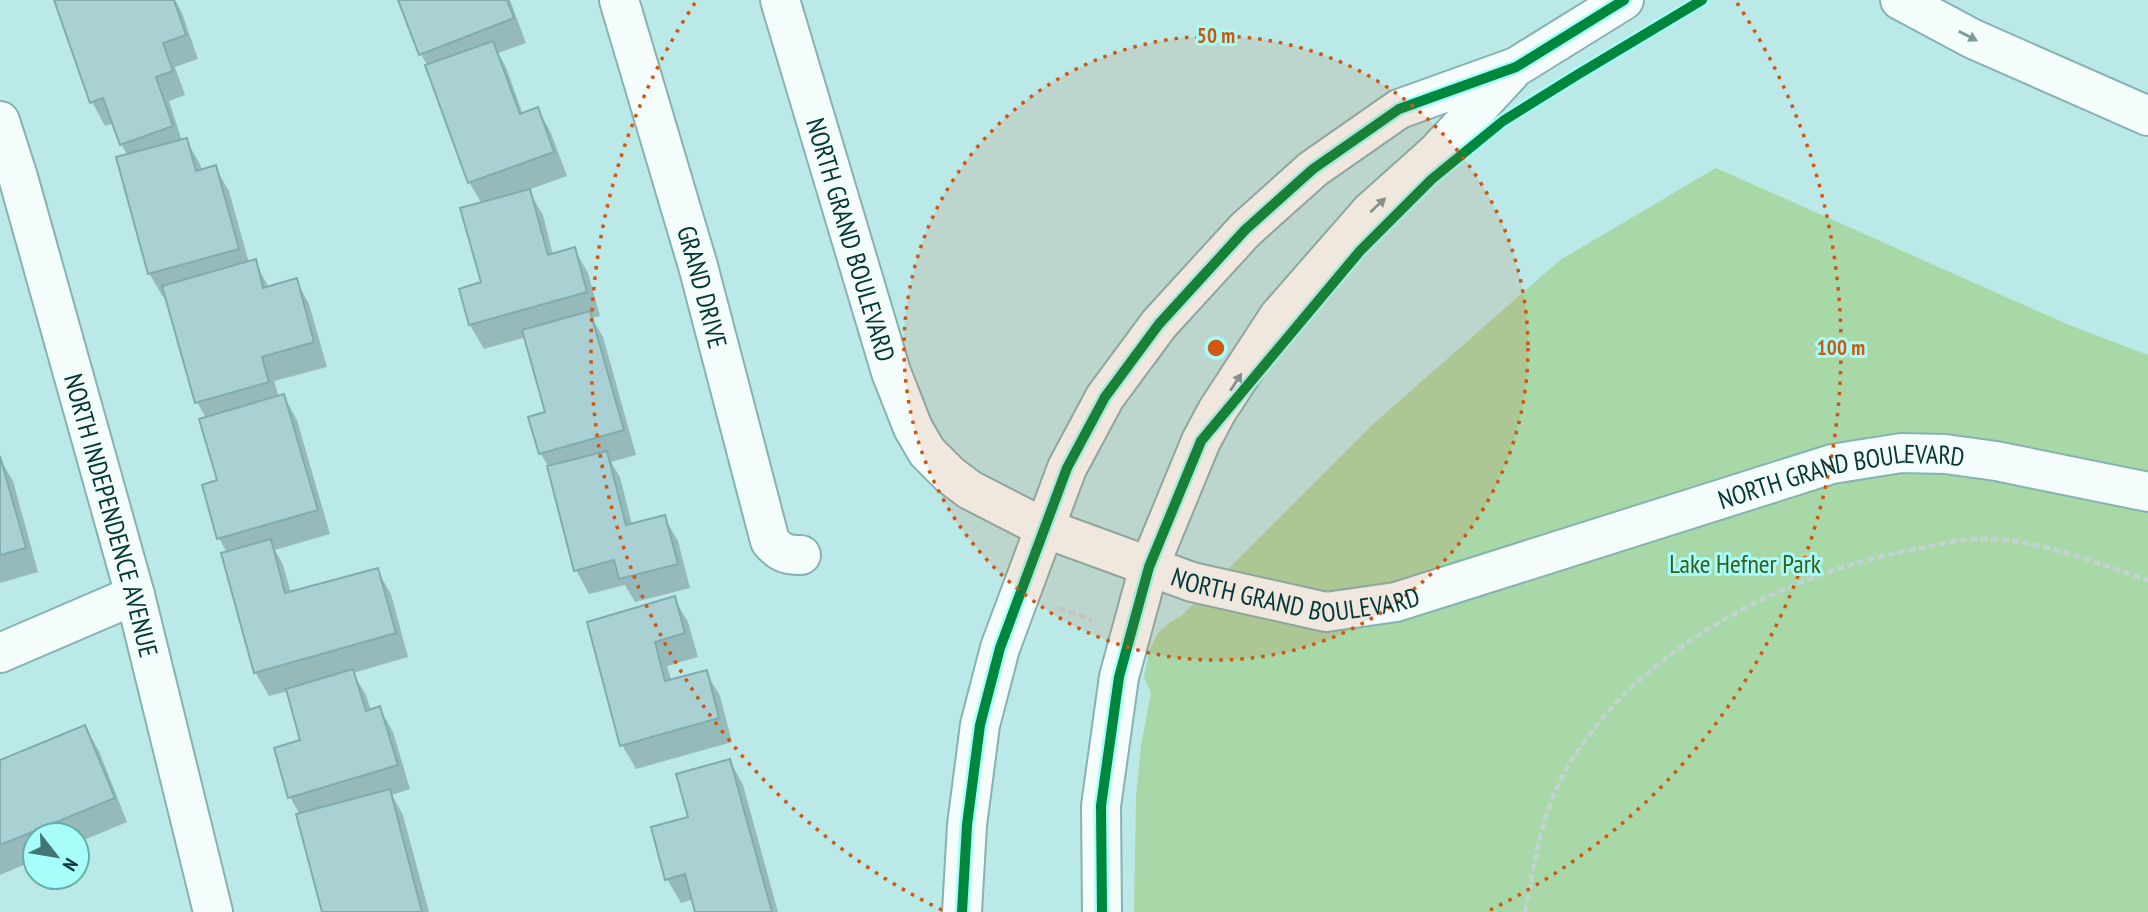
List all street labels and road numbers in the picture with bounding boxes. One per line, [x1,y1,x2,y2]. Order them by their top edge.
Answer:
street label: NORTH GRAND BOULEVARD [800,114,903,365]
street label: GRAND DRIVE [670,222,735,352]
street label: NORTH INDEPENDENCE AVENUE [57,370,166,660]
street label: NORTH GRAND BOULEVARD [1714,436,1967,516]
street label: NORTH GRAND BOULEVARD [1167,559,1424,629]

